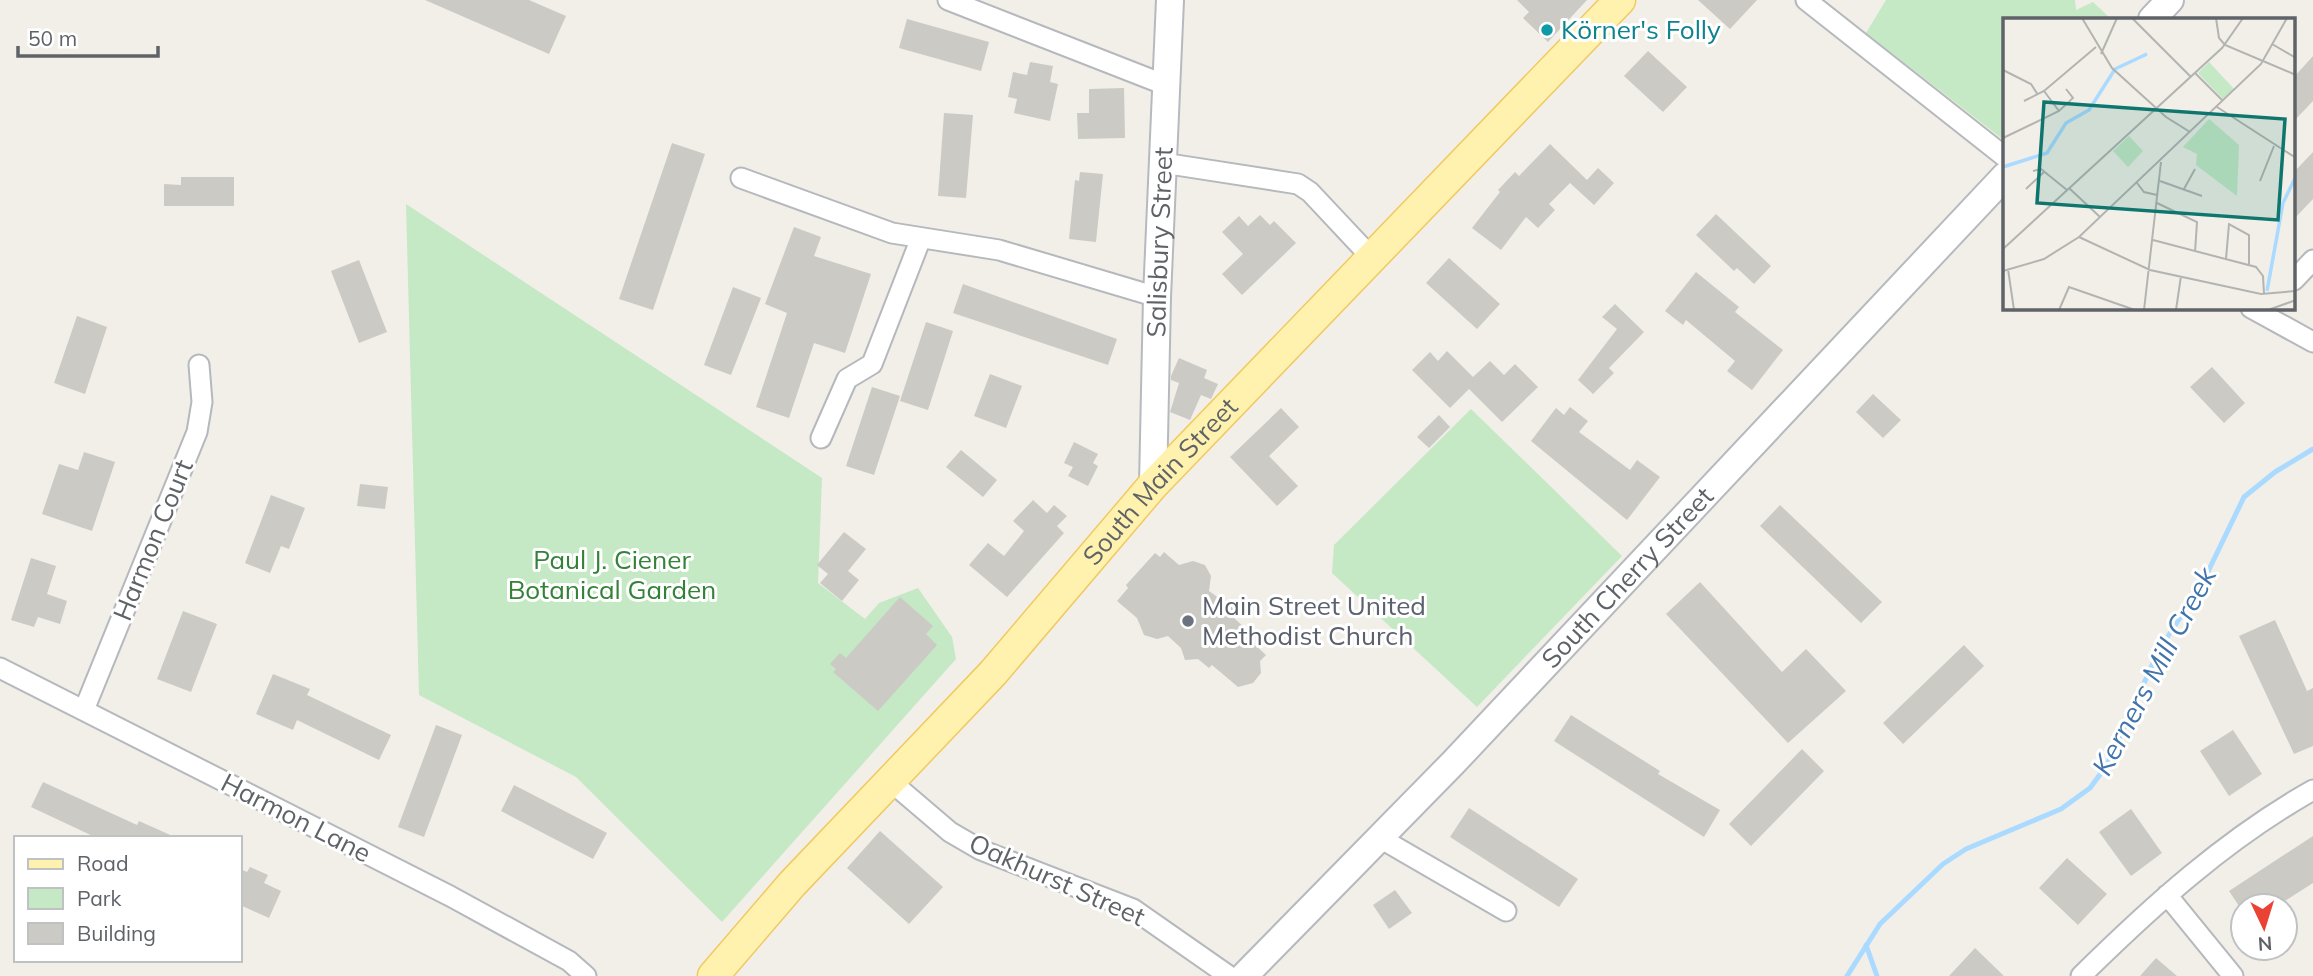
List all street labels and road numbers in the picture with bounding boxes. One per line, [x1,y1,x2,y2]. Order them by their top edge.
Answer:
street label: Salisbury Street [1139,146,1180,338]
street label: South Main Street [1075,390,1244,572]
street label: Harmon Court [105,455,200,625]
street label: South Cherry Street [1534,480,1720,675]
street label: Harmon Lane [216,766,377,869]
street label: Oakhurst Street [964,826,1150,933]

